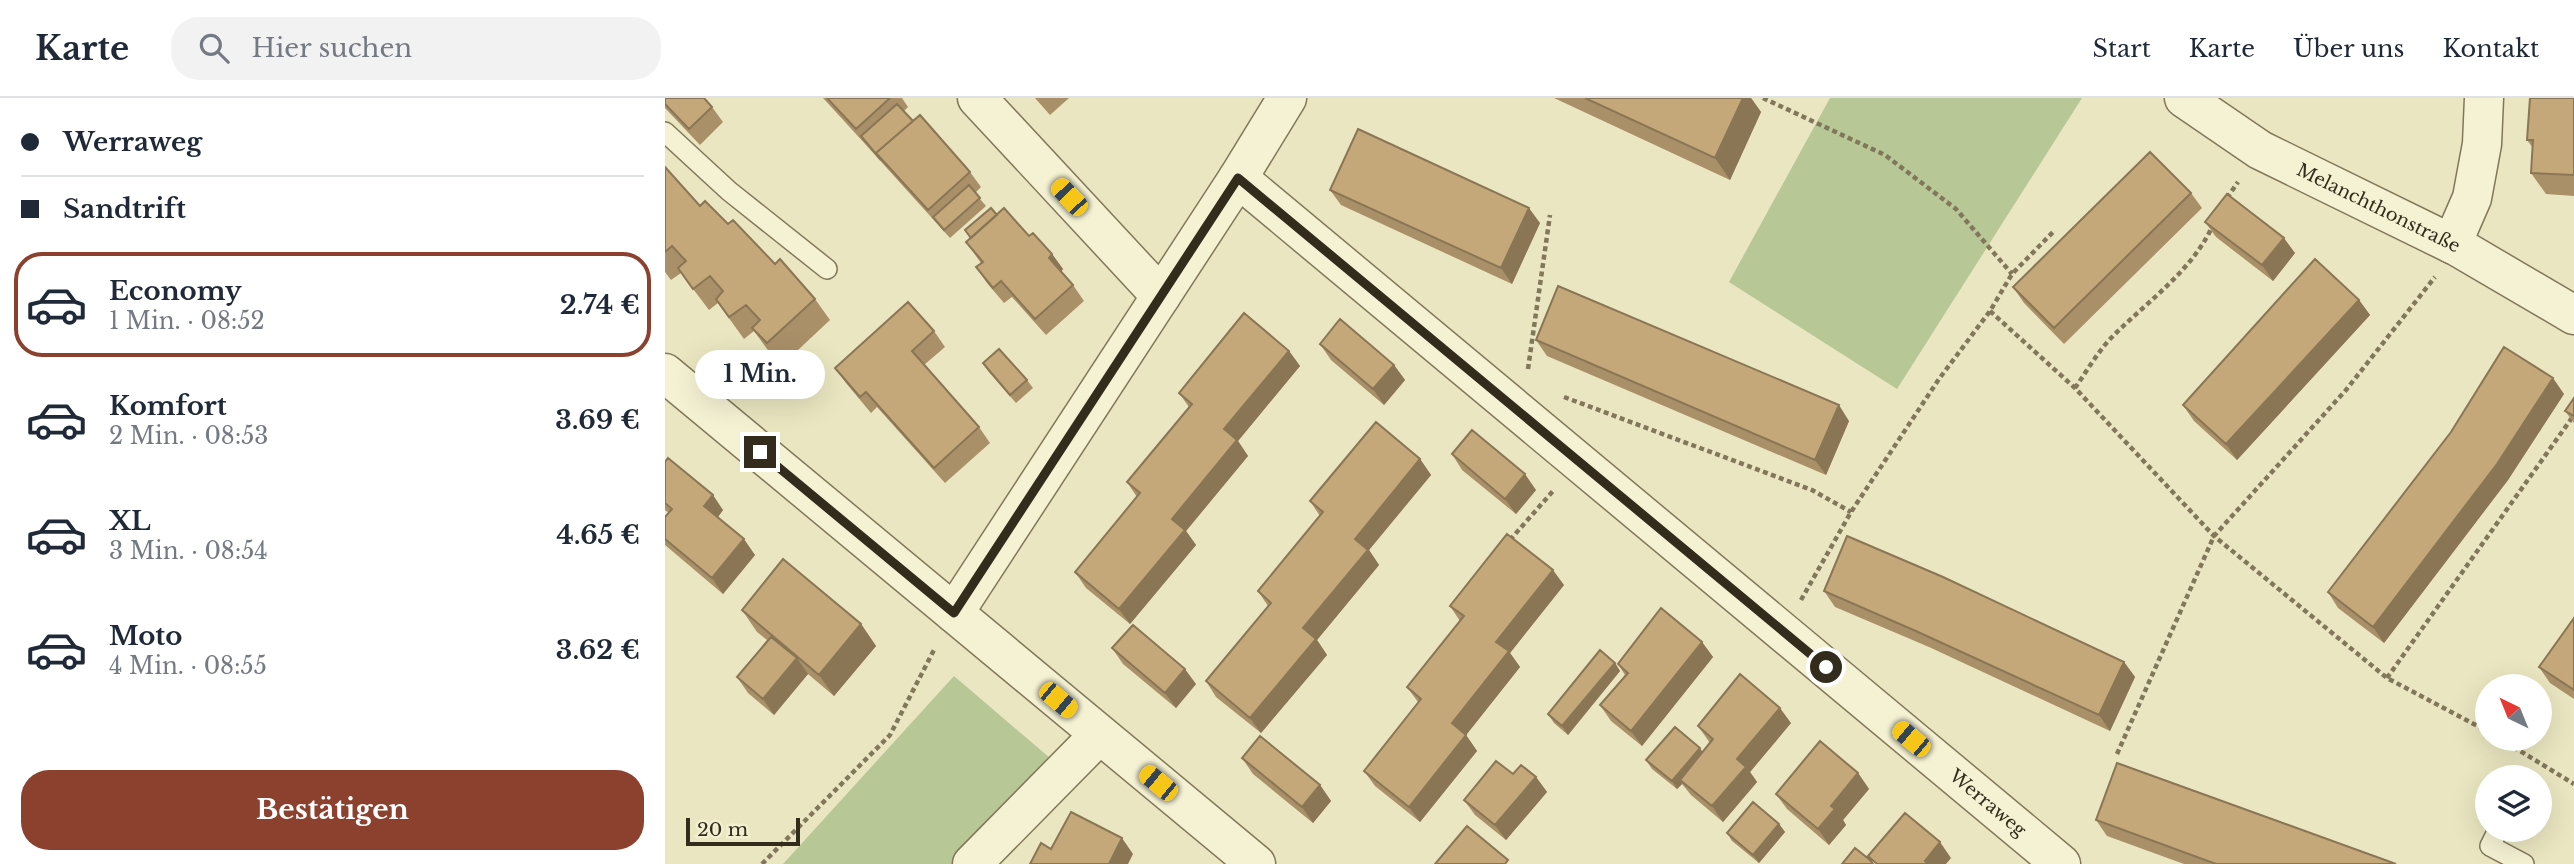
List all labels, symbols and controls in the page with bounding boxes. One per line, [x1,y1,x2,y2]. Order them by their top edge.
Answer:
search box [171,17,661,80]
text: Karte [35,28,129,69]
icon: search [195,29,233,67]
text: Hier suchen [251,32,412,64]
text: Start [2093,34,2151,63]
text: Karte [2189,34,2255,63]
text: Über uns [2293,34,2405,63]
text: Kontakt [2443,34,2539,63]
text: Werraweg [63,126,202,158]
street label: Melanchthonstraße [2293,159,2464,257]
car [1047,174,1092,220]
text: Sandtrift [63,193,186,225]
icon: car [25,273,88,336]
text: Economy [109,275,242,307]
text: 2.74 € [560,289,640,321]
text: 1 Min. · 08:52 [109,307,265,335]
callout: 1 Min. [695,350,825,400]
text: 1 Min. [723,360,797,388]
icon: car [25,388,88,451]
text: Komfort [109,390,227,422]
text: 3.69 € [555,404,640,436]
text: 2 Min. · 08:53 [109,422,269,450]
route end [744,436,776,468]
icon: car [25,503,88,566]
text: XL [109,505,151,537]
text: 4.65 € [557,519,640,551]
text: 3 Min. · 08:54 [109,537,268,565]
icon: car [25,618,88,681]
text: Moto [109,620,182,652]
text: 3.62 € [556,634,640,666]
route start [1810,651,1842,683]
text: 4 Min. · 08:55 [109,652,267,680]
north arrow [2475,674,2551,751]
map controls [2475,674,2552,842]
car [1036,678,1081,722]
car [1889,717,1934,761]
car [1136,762,1181,804]
street label: Werraweg [1944,764,2031,841]
button: layers [2475,765,2552,842]
button: Bestätigen [21,770,644,850]
scale bar [686,815,800,847]
text: 20 m [697,818,748,841]

